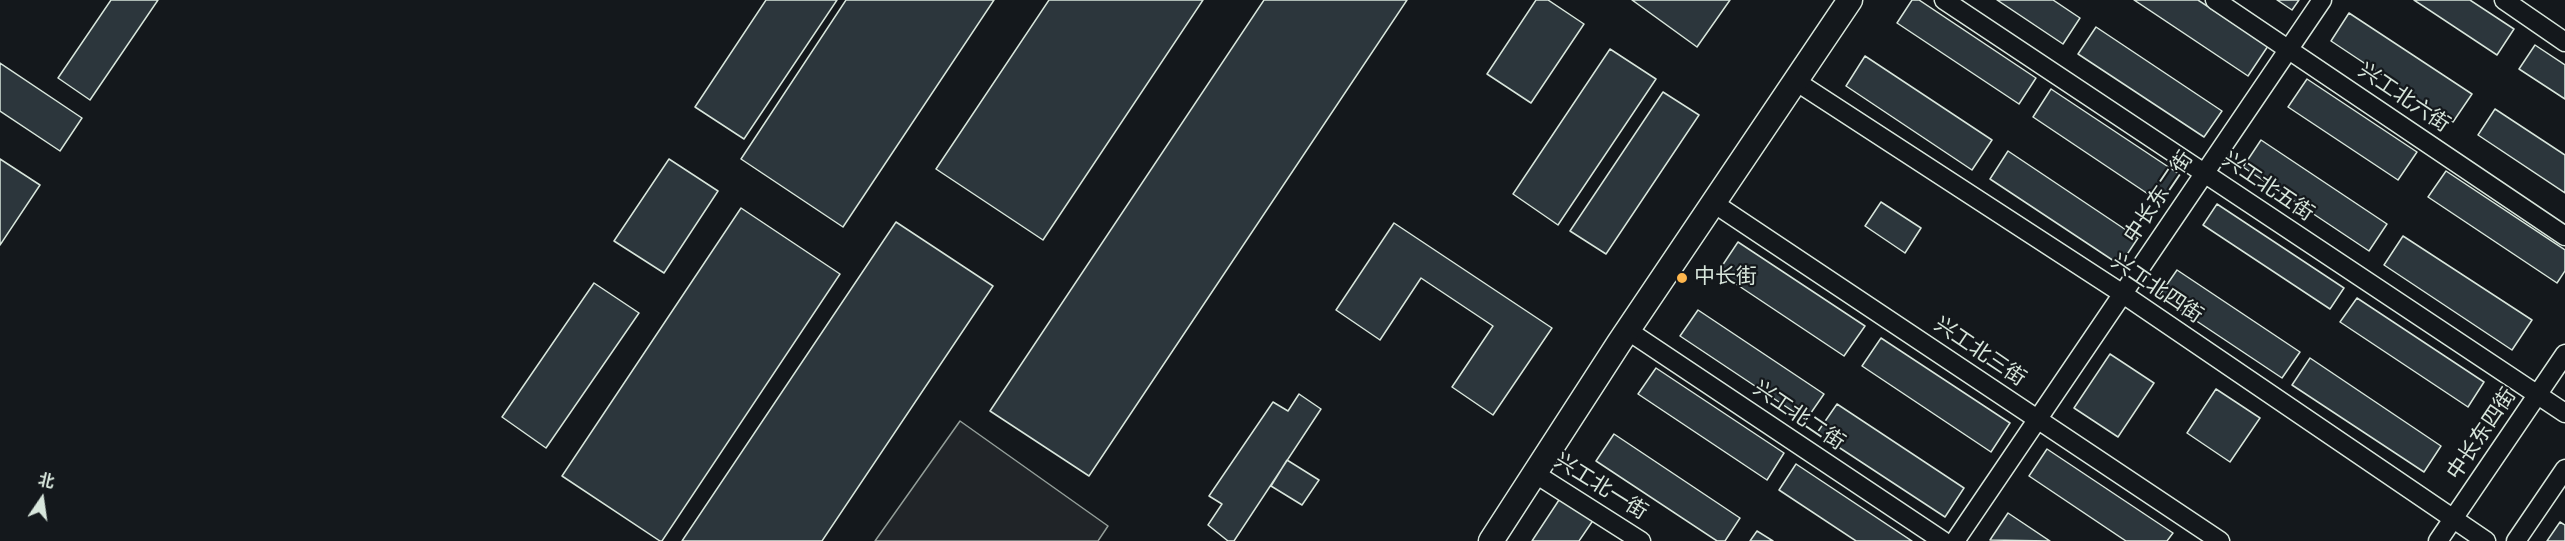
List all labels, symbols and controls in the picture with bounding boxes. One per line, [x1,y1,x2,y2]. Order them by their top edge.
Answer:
street label: 兴工北六街 [2352,59,2454,139]
street label: 中长东二街 [2120,147,2200,249]
street label: 兴工北五街 [2216,148,2318,228]
street label: 兴工北四街 [2105,250,2207,330]
place label: 中长街 [1694,265,1757,291]
marker: 中长街 [1675,271,1689,285]
street label: 兴工北三街 [1928,313,2030,393]
street label: 兴工北二街 [1747,377,1849,457]
street label: 中长东四街 [2443,384,2523,486]
street label: 兴工北一街 [1549,449,1651,527]
north arrow [12,469,72,529]
text: 北 [36,469,56,494]

